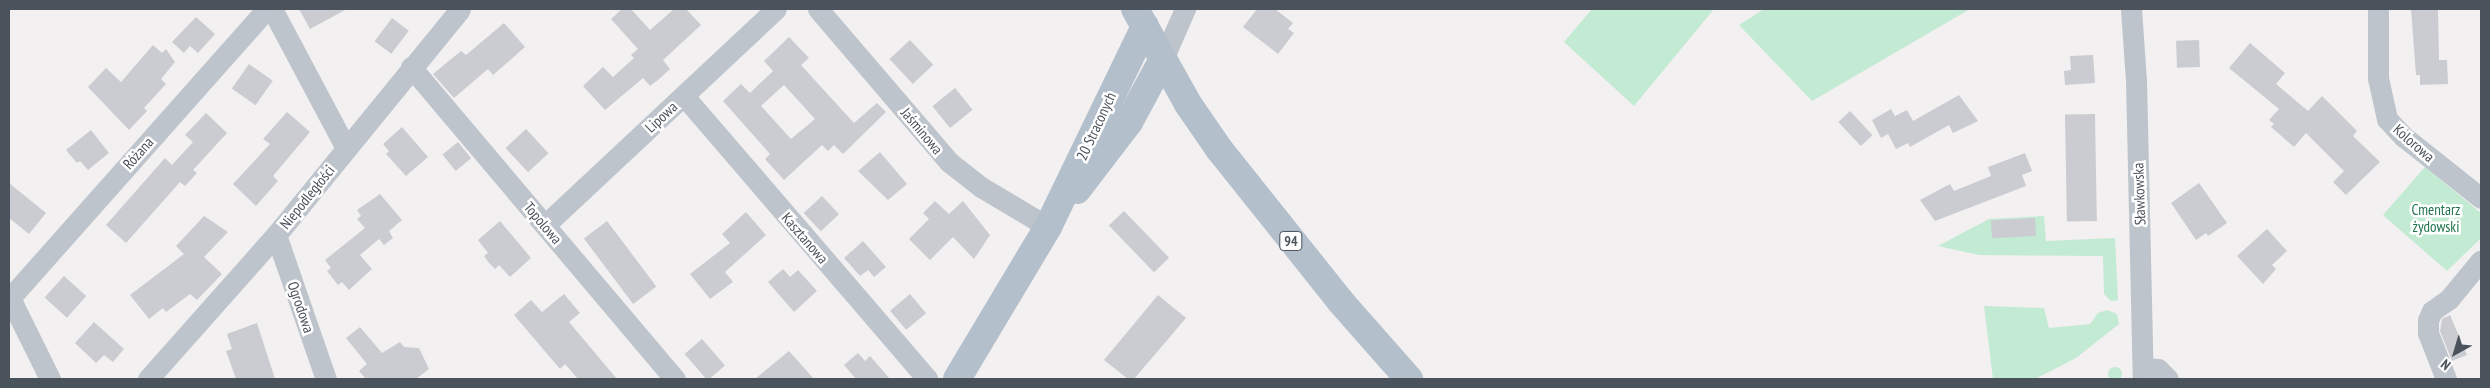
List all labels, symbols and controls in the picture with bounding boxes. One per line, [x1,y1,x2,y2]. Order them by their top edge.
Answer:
street label: 20 Straconych [1072,89,1120,163]
street label: Lipowa [641,98,681,136]
street label: Jaśminowa [897,104,947,158]
street label: Kolorowa [2390,120,2438,166]
street label: Różana [119,133,157,173]
street label: Niepodległości [276,162,338,232]
street label: Sławkowska [2129,162,2149,226]
street label: Topolowa [520,198,566,248]
park label: Cmentarz żydowski [2412,200,2460,235]
street label: Kasztanowa [778,209,832,267]
road number: 94 [1278,230,1304,252]
street label: Ogrodowa [284,279,318,335]
north arrow [2430,328,2480,378]
text: N [2437,355,2454,374]

